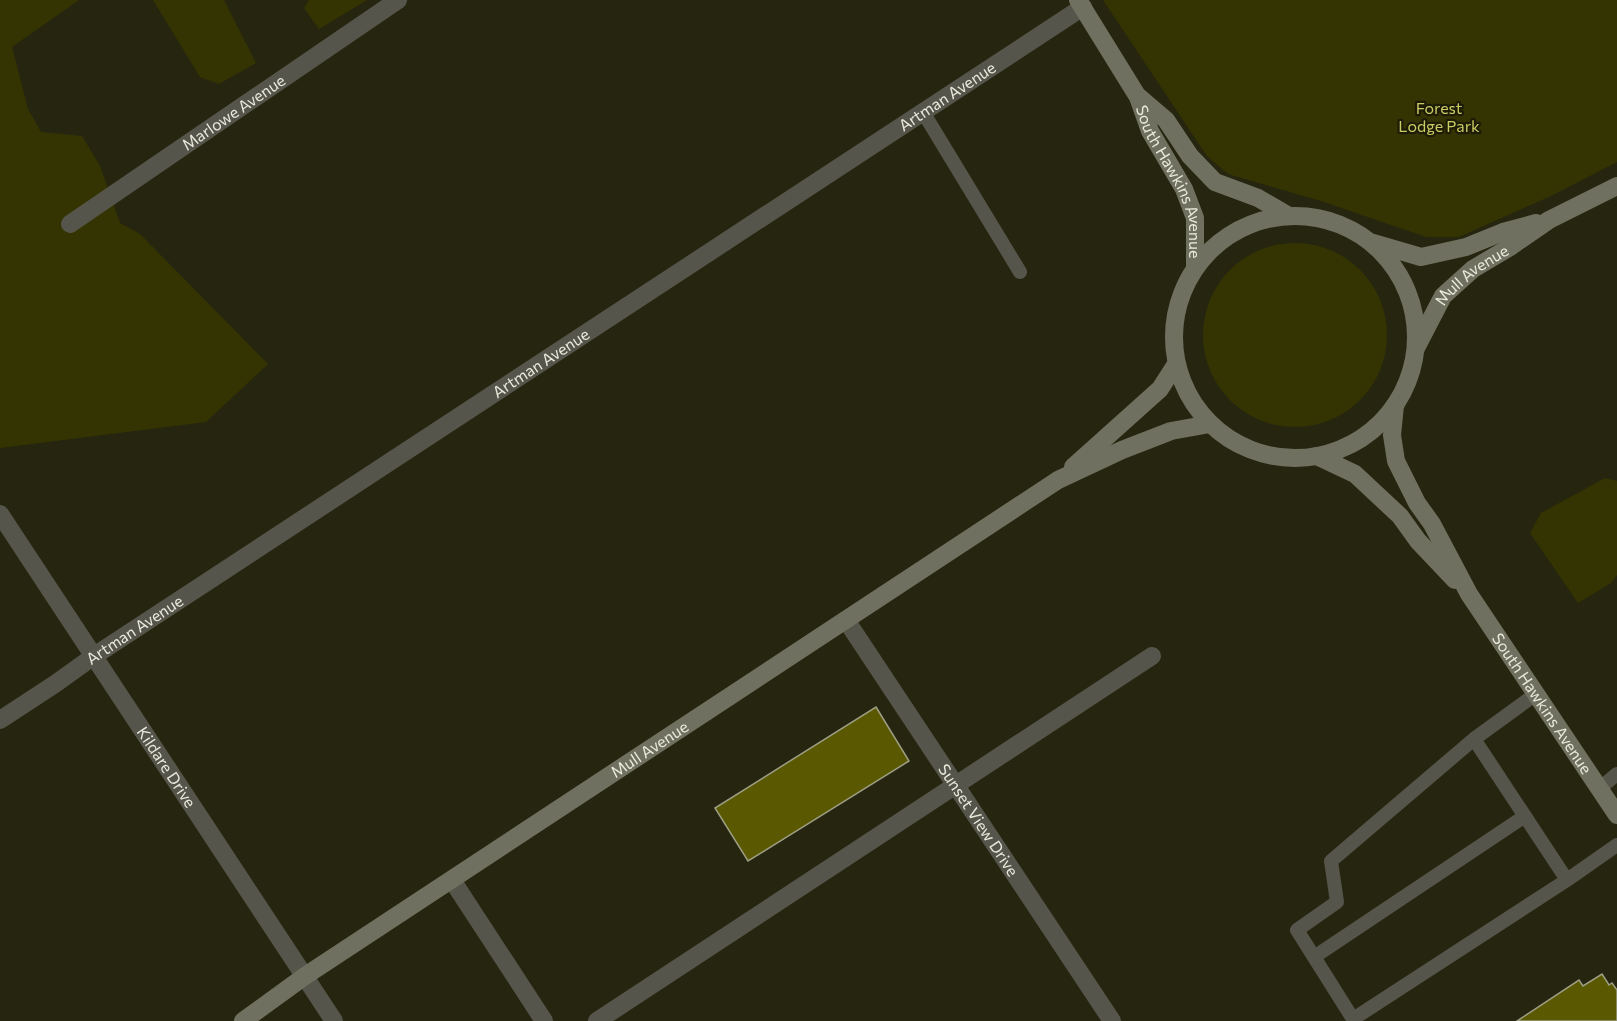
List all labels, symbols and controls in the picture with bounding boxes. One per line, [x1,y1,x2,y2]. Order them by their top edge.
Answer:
street label: Artman Avenue [895,57,999,134]
street label: Marlowe Avenue [178,70,288,154]
park label: Forest Lodge Park [1398,98,1480,135]
street label: South Hawkins Avenue [1133,102,1205,258]
street label: Mull Avenue [1430,240,1512,308]
street label: Artman Avenue [488,324,592,401]
street label: Artman Avenue [82,590,186,668]
street label: South Hawkins Avenue [1489,629,1597,777]
street label: Mull Avenue [607,716,691,781]
street label: Kildare Drive [134,723,201,811]
street label: Sunset View Drive [935,760,1023,879]

